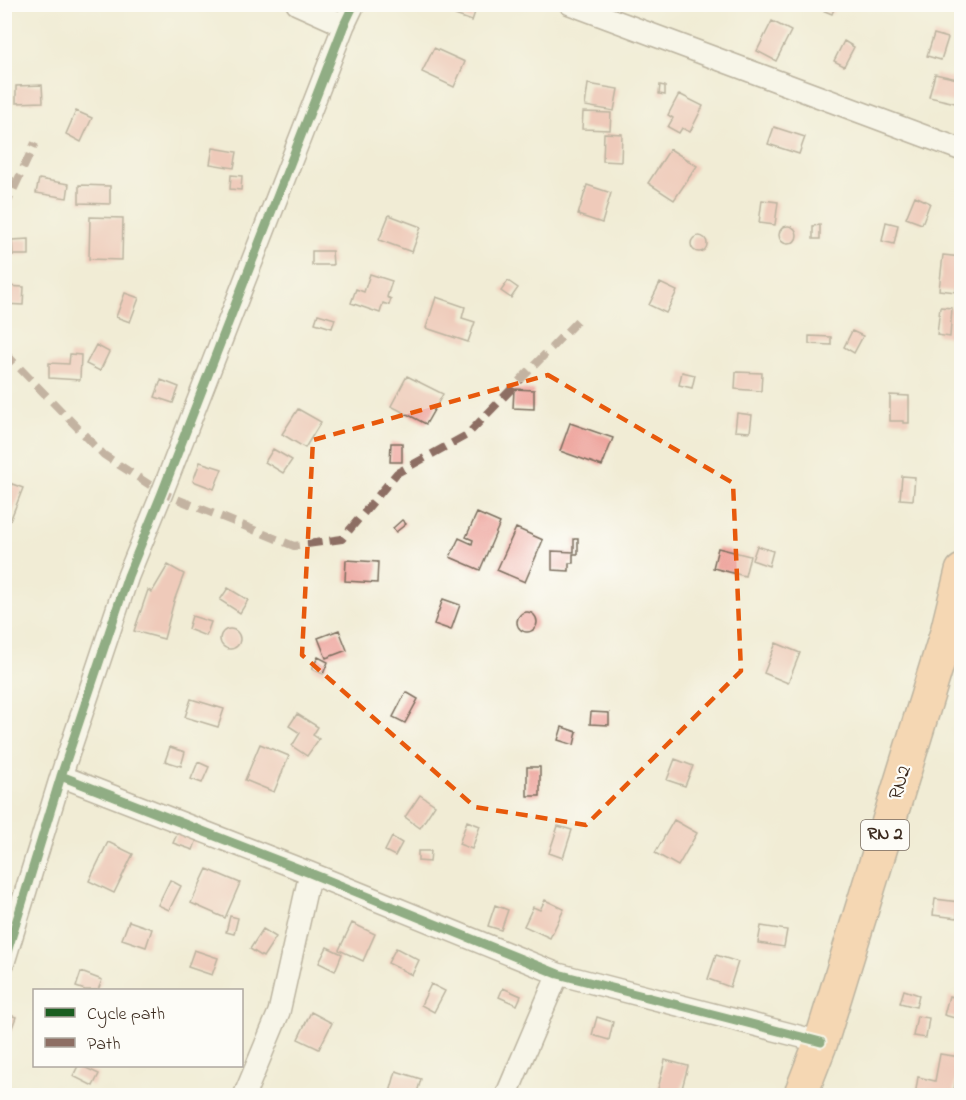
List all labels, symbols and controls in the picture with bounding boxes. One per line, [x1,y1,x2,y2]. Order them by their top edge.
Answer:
street label: RN2 [882,762,920,804]
road number: RN 2 [861,820,909,850]
legend [33,989,243,1067]
text: Cycle path [87,1002,165,1028]
text: Path [87,1032,121,1058]

